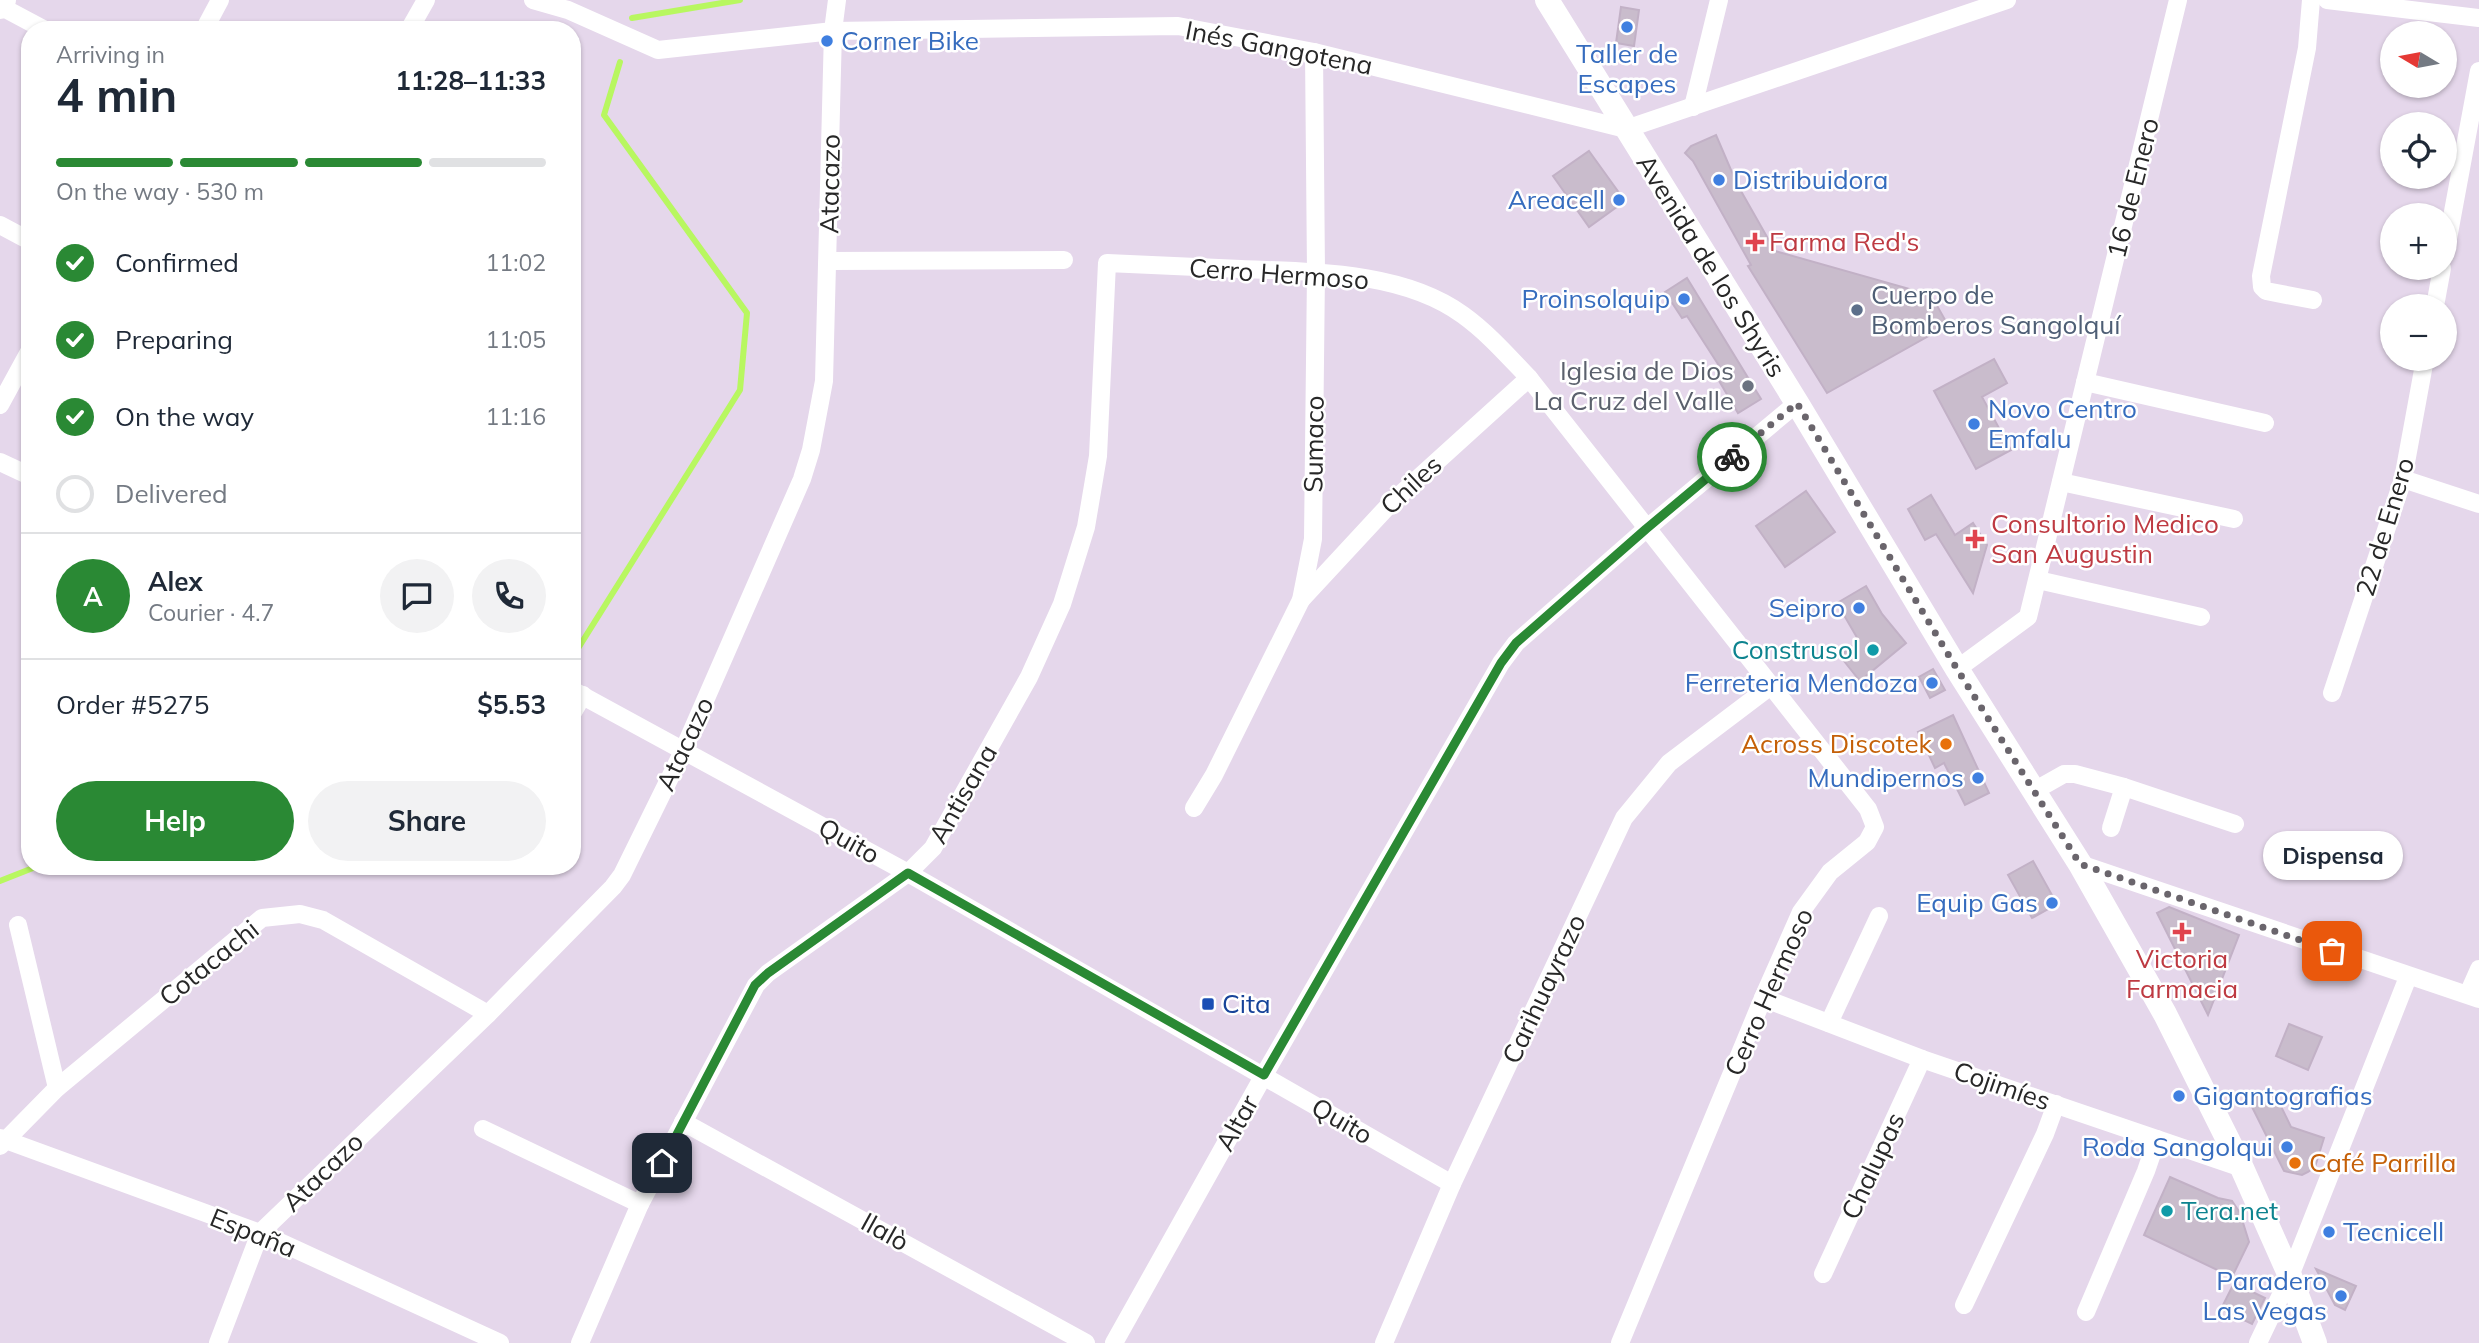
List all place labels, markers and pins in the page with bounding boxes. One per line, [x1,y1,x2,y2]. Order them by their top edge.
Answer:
marker: Taller de Escapes [1619,19,1635,35]
place label: Corner Bike [841,24,979,57]
marker: Corner Bike [819,33,835,49]
place label: Taller de Escapes [1576,37,1678,100]
place label: Distribuidora [1733,163,1888,196]
marker: Distribuidora [1711,172,1727,188]
place label: Areacell [1508,183,1605,216]
marker: Areacell [1611,192,1627,208]
place label: Farma Red's [1769,225,1919,258]
marker: Farma Red's [1747,234,1763,250]
place label: Cuerpo de Bomberos Sangolquí [1871,278,2122,341]
place label: Proinsolquip [1521,282,1670,315]
marker: Proinsolquip [1676,291,1692,307]
marker: Cuerpo de Bomberos Sangolquí [1849,302,1865,318]
place label: Iglesia de Dios La Cruz del Valle [1533,354,1734,417]
marker: Iglesia de Dios La Cruz del Valle [1740,378,1756,394]
place label: Novo Centro Emfalu [1988,392,2137,455]
marker: Novo Centro Emfalu [1966,416,1982,432]
place label: Consultorio Medico San Augustin [1991,507,2219,570]
marker: Consultorio Medico San Augustin [1965,529,1985,549]
place label: Seipro [1769,591,1845,624]
marker: Seipro [1851,600,1867,616]
place label: Construsol [1732,633,1859,666]
marker: Construsol [1865,642,1881,658]
place label: Ferreteria Mendoza [1685,666,1918,699]
marker: Ferreteria Mendoza [1924,675,1940,691]
place label: Across Discotek [1741,727,1933,760]
marker: Across Discotek [1938,736,1954,752]
place label: Mundipernos [1808,761,1964,794]
marker: Mundipernos [1970,770,1986,786]
callout: Dispensa [2262,832,2402,881]
place label: Equip Gas [1916,886,2038,919]
marker: Equip Gas [2044,895,2060,911]
pin [2302,921,2362,981]
marker: Victoria Farmacia [2174,924,2190,940]
place label: Victoria Farmacia [2126,942,2238,1005]
place label: Cita [1222,987,1271,1020]
marker: Cita [1200,996,1216,1012]
place label: Gigantografias [2193,1079,2373,1112]
marker: Gigantografias [2171,1088,2187,1104]
place label: Roda Sangolqui [2082,1130,2273,1163]
pin [632,1133,692,1193]
marker: Roda Sangolqui [2279,1139,2295,1155]
place label: Café Parrilla [2309,1146,2456,1179]
marker: Café Parrilla [2287,1155,2303,1171]
place label: Tera.net [2181,1194,2278,1227]
marker: Tera.net [2159,1203,2175,1219]
place label: Tecnicell [2343,1215,2444,1248]
marker: Tecnicell [2321,1224,2337,1240]
place label: Paradero Las Vegas [2203,1264,2327,1327]
marker: Paradero Las Vegas [2333,1288,2349,1304]

